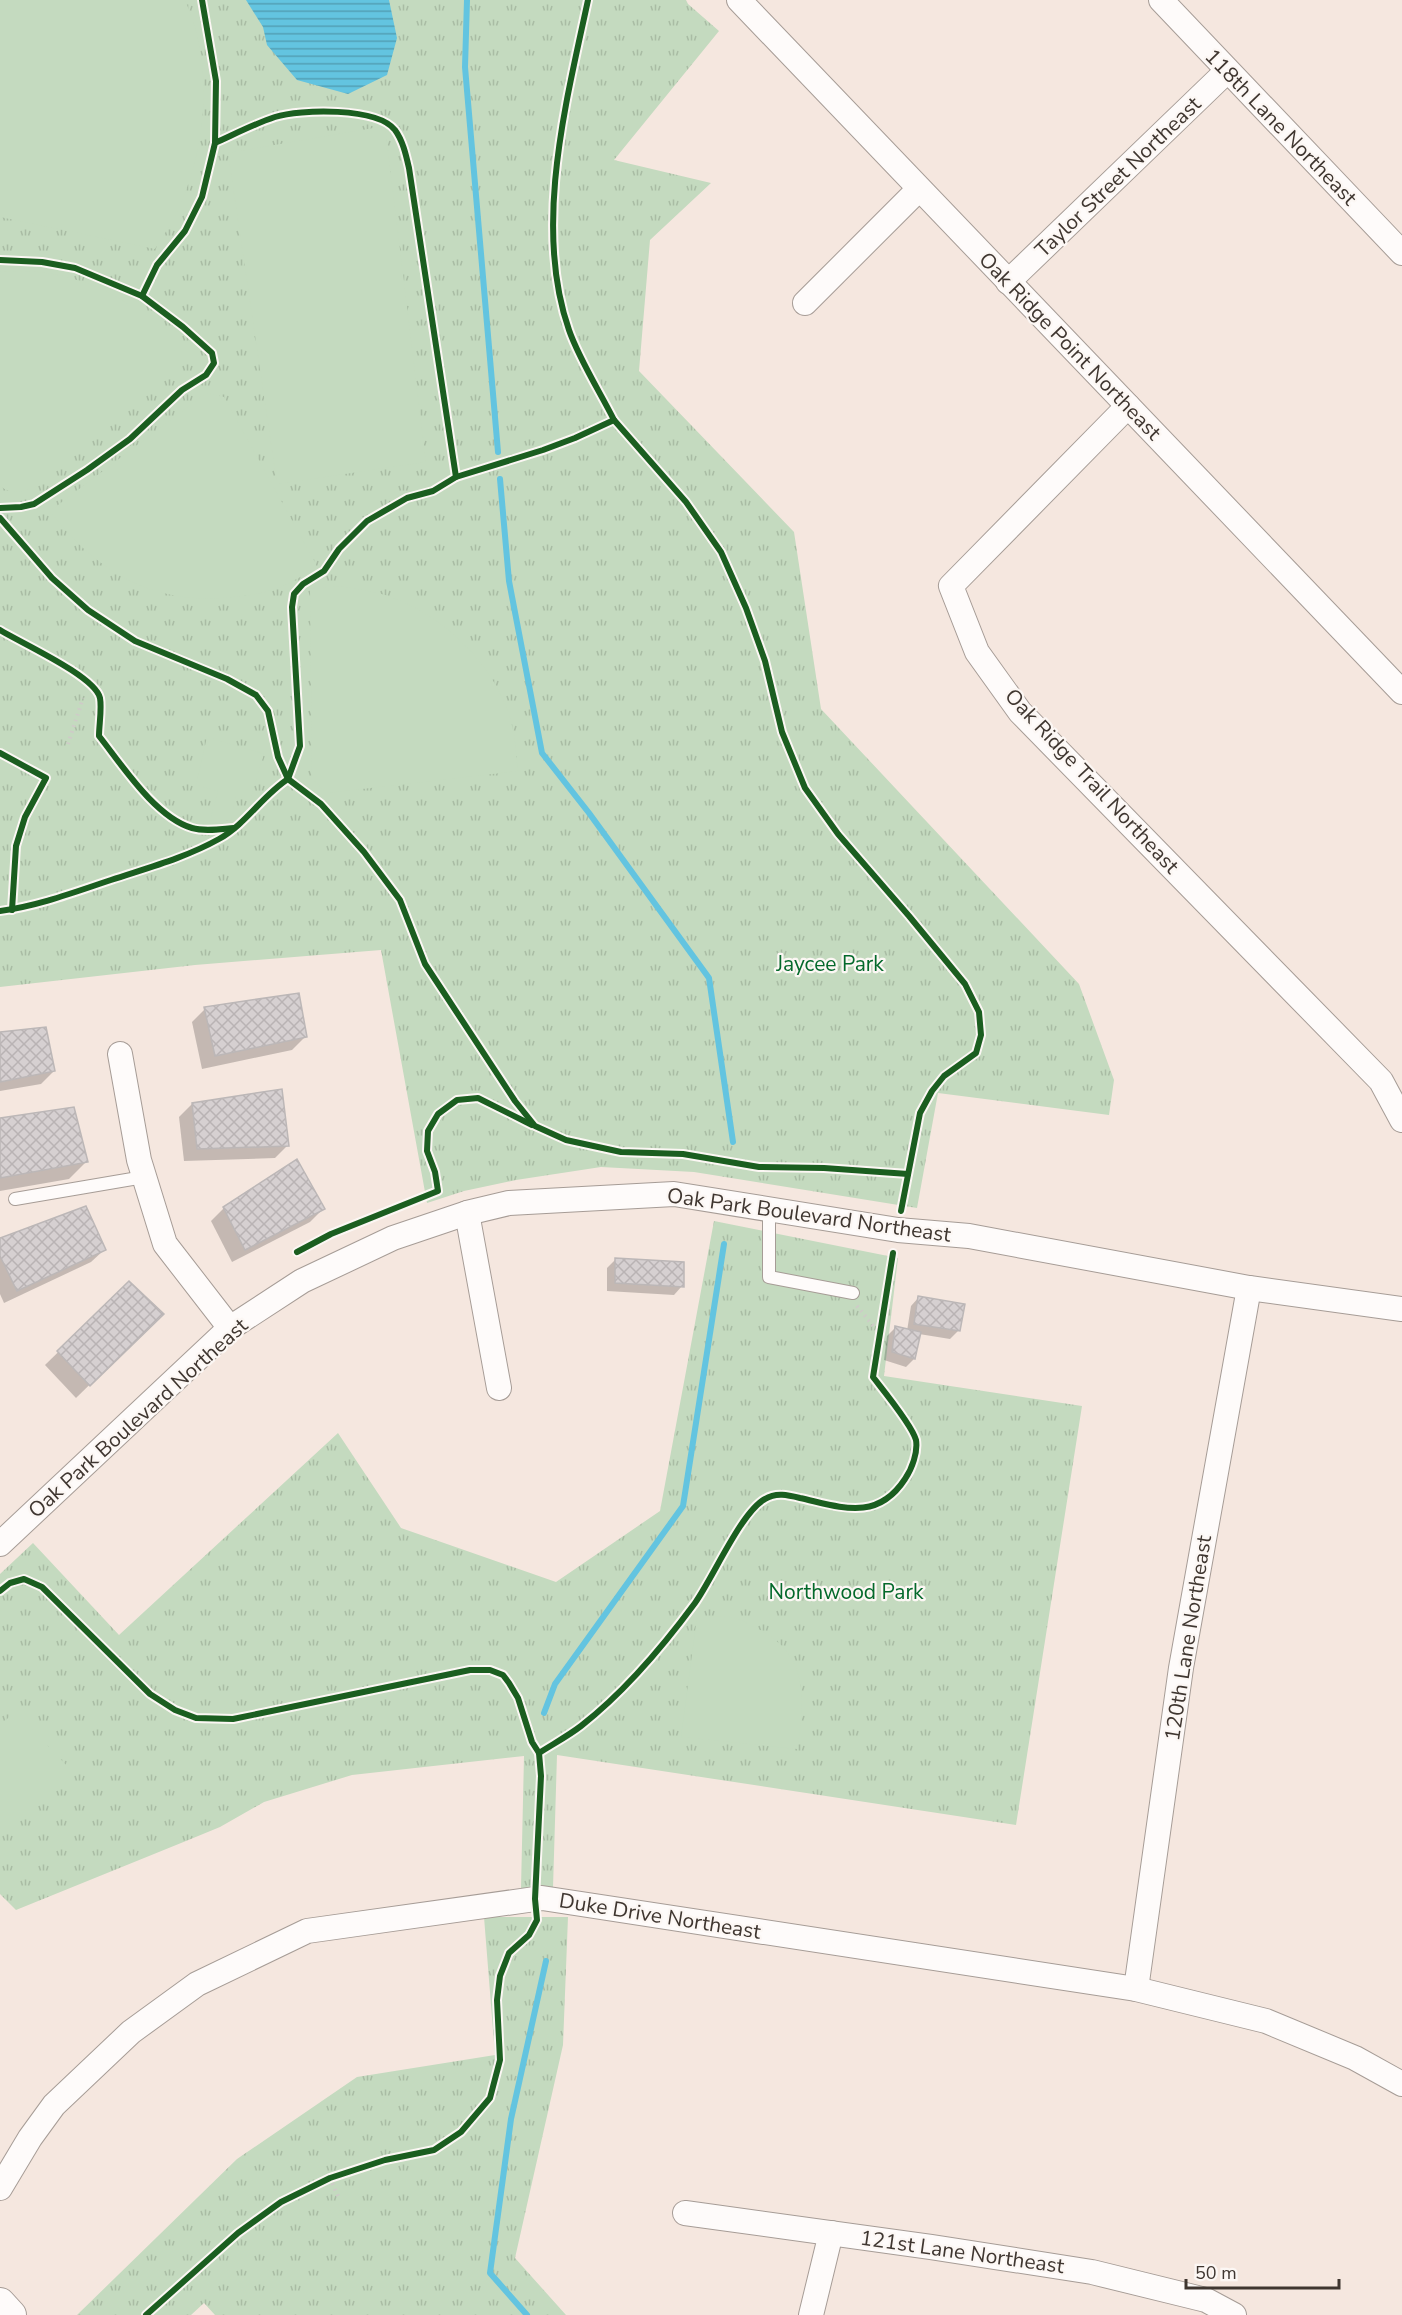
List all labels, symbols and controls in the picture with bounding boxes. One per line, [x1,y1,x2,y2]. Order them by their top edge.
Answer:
street label: 118th Lane Northeast [1199,43,1364,212]
street label: Taylor Street Northeast [1029,90,1207,264]
street label: Oak Ridge Point Northeast [973,246,1168,447]
street label: Oak Ridge Trail Northeast [999,682,1186,880]
park label: Jaycee Park [775,950,884,978]
street label: Oak Park Boulevard Northeast [665,1181,953,1249]
street label: Oak Park Boulevard Northeast [22,1311,254,1524]
street label: 120th Lane Northeast [1158,1533,1218,1743]
park label: Northwood Park [769,1578,924,1606]
street label: Duke Drive Northeast [557,1886,763,1946]
street label: 121st Lane Northeast [858,2224,1066,2280]
scale bar [1186,2252,1339,2290]
text: 50 m [1195,2261,1237,2285]

